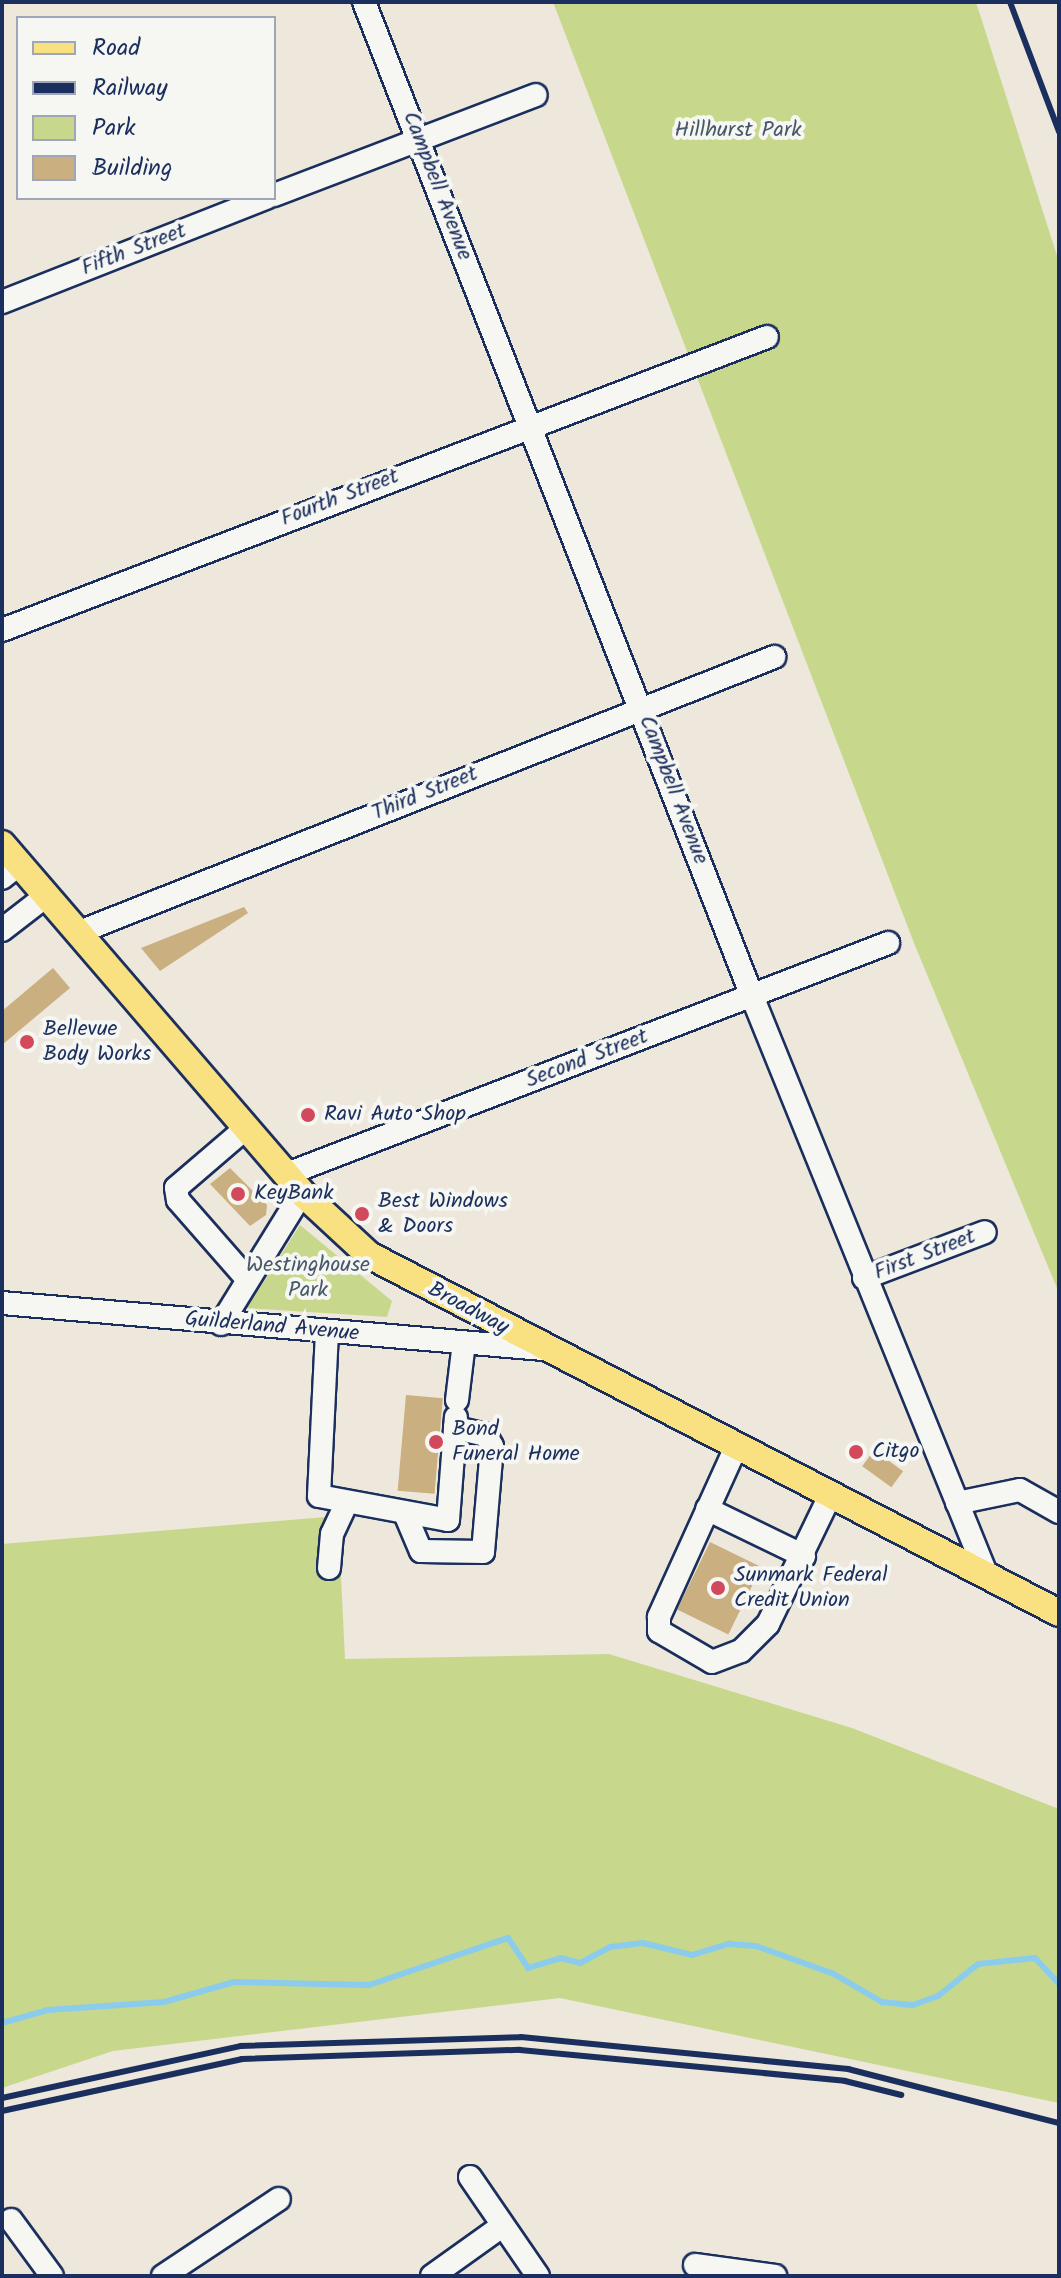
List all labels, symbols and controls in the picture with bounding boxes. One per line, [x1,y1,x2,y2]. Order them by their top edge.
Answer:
legend [16,16,276,200]
text: Road [92,29,140,68]
text: Railway [92,69,168,108]
street label: Campbell Avenue [396,108,478,264]
text: Park [92,109,136,148]
park label: Hillhurst Park [675,118,801,144]
text: Building [92,149,172,188]
street label: Fifth Street [78,218,190,282]
street label: Fourth Street [277,463,403,533]
street label: Campbell Avenue [632,712,714,868]
street label: Third Street [368,761,482,827]
place label: Bellevue Body Works [43,1016,151,1068]
street label: Second Street [522,1024,652,1094]
marker: Bellevue Body Works [18,1033,36,1051]
place label: Ravi Auto Shop [324,1102,466,1128]
marker: Ravi Auto Shop [299,1106,317,1124]
place label: KeyBank [254,1181,334,1207]
marker: KeyBank [229,1185,247,1203]
place label: Best Windows & Doors [378,1188,508,1240]
marker: Best Windows & Doors [353,1205,371,1223]
street label: First Street [871,1224,979,1286]
park label: Westinghouse Park [246,1252,370,1304]
street label: Broadway [423,1277,513,1341]
street label: Guilderland Avenue [184,1306,360,1348]
place label: Bond Funeral Home [452,1416,580,1468]
marker: Bond Funeral Home [427,1433,445,1451]
place label: Citgo [872,1439,919,1465]
marker: Citgo [847,1443,865,1461]
place label: Sunmark Federal Credit Union [734,1562,888,1614]
marker: Sunmark Federal Credit Union [709,1579,727,1597]

